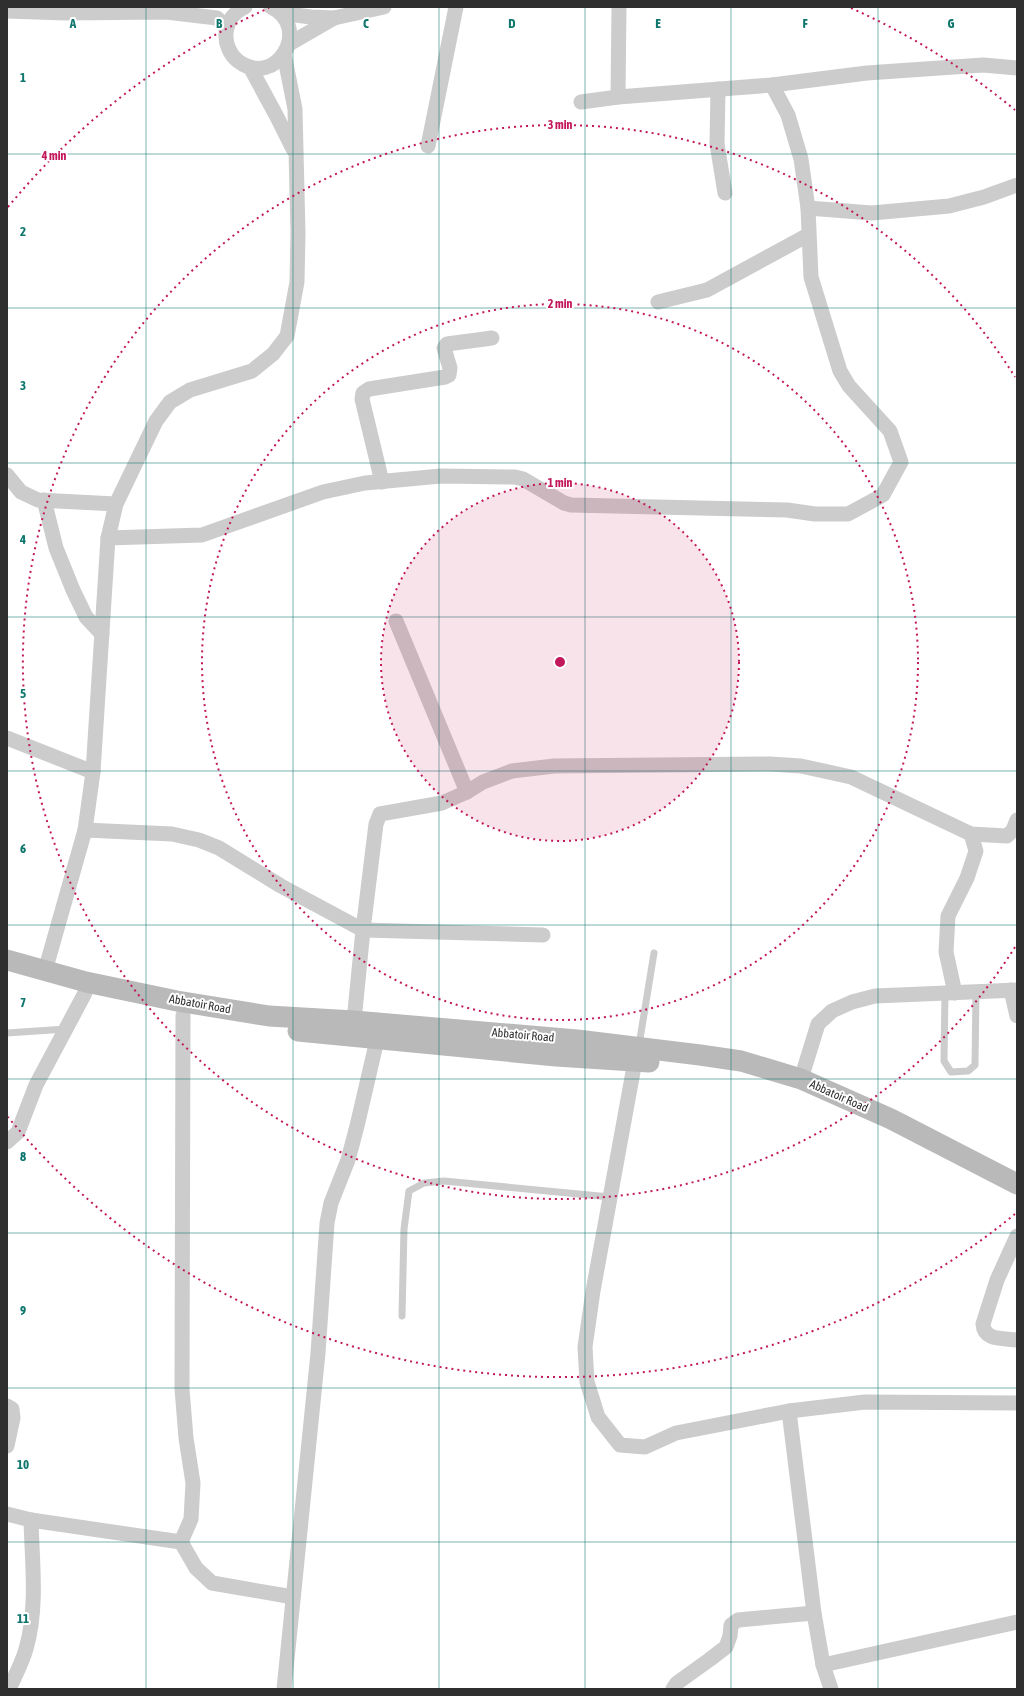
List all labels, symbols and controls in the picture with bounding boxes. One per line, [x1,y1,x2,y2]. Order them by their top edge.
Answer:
text: A [69,16,77,31]
text: B [216,16,223,31]
text: C [363,16,369,31]
text: D [508,16,516,31]
text: E [655,16,661,31]
text: F [802,16,808,31]
text: G [948,16,955,31]
text: 1 [20,70,26,85]
text: 3 min [548,118,572,132]
text: 4 min [41,149,66,163]
text: 2 [20,224,26,239]
text: 2 min [548,297,572,311]
text: 3 [20,378,26,393]
text: 1 min [548,476,572,490]
text: 4 [19,532,26,547]
centre of rings [553,655,567,669]
text: 5 [20,686,26,701]
text: 6 [20,841,26,856]
street label: Abbatoir Road [168,992,232,1016]
text: 7 [20,995,26,1010]
street label: Abbatoir Road [491,1025,555,1045]
street label: Abbatoir Road [808,1077,870,1115]
text: 8 [20,1149,26,1164]
text: 9 [20,1303,26,1318]
text: 10 [17,1457,29,1472]
text: 11 [17,1611,29,1626]

